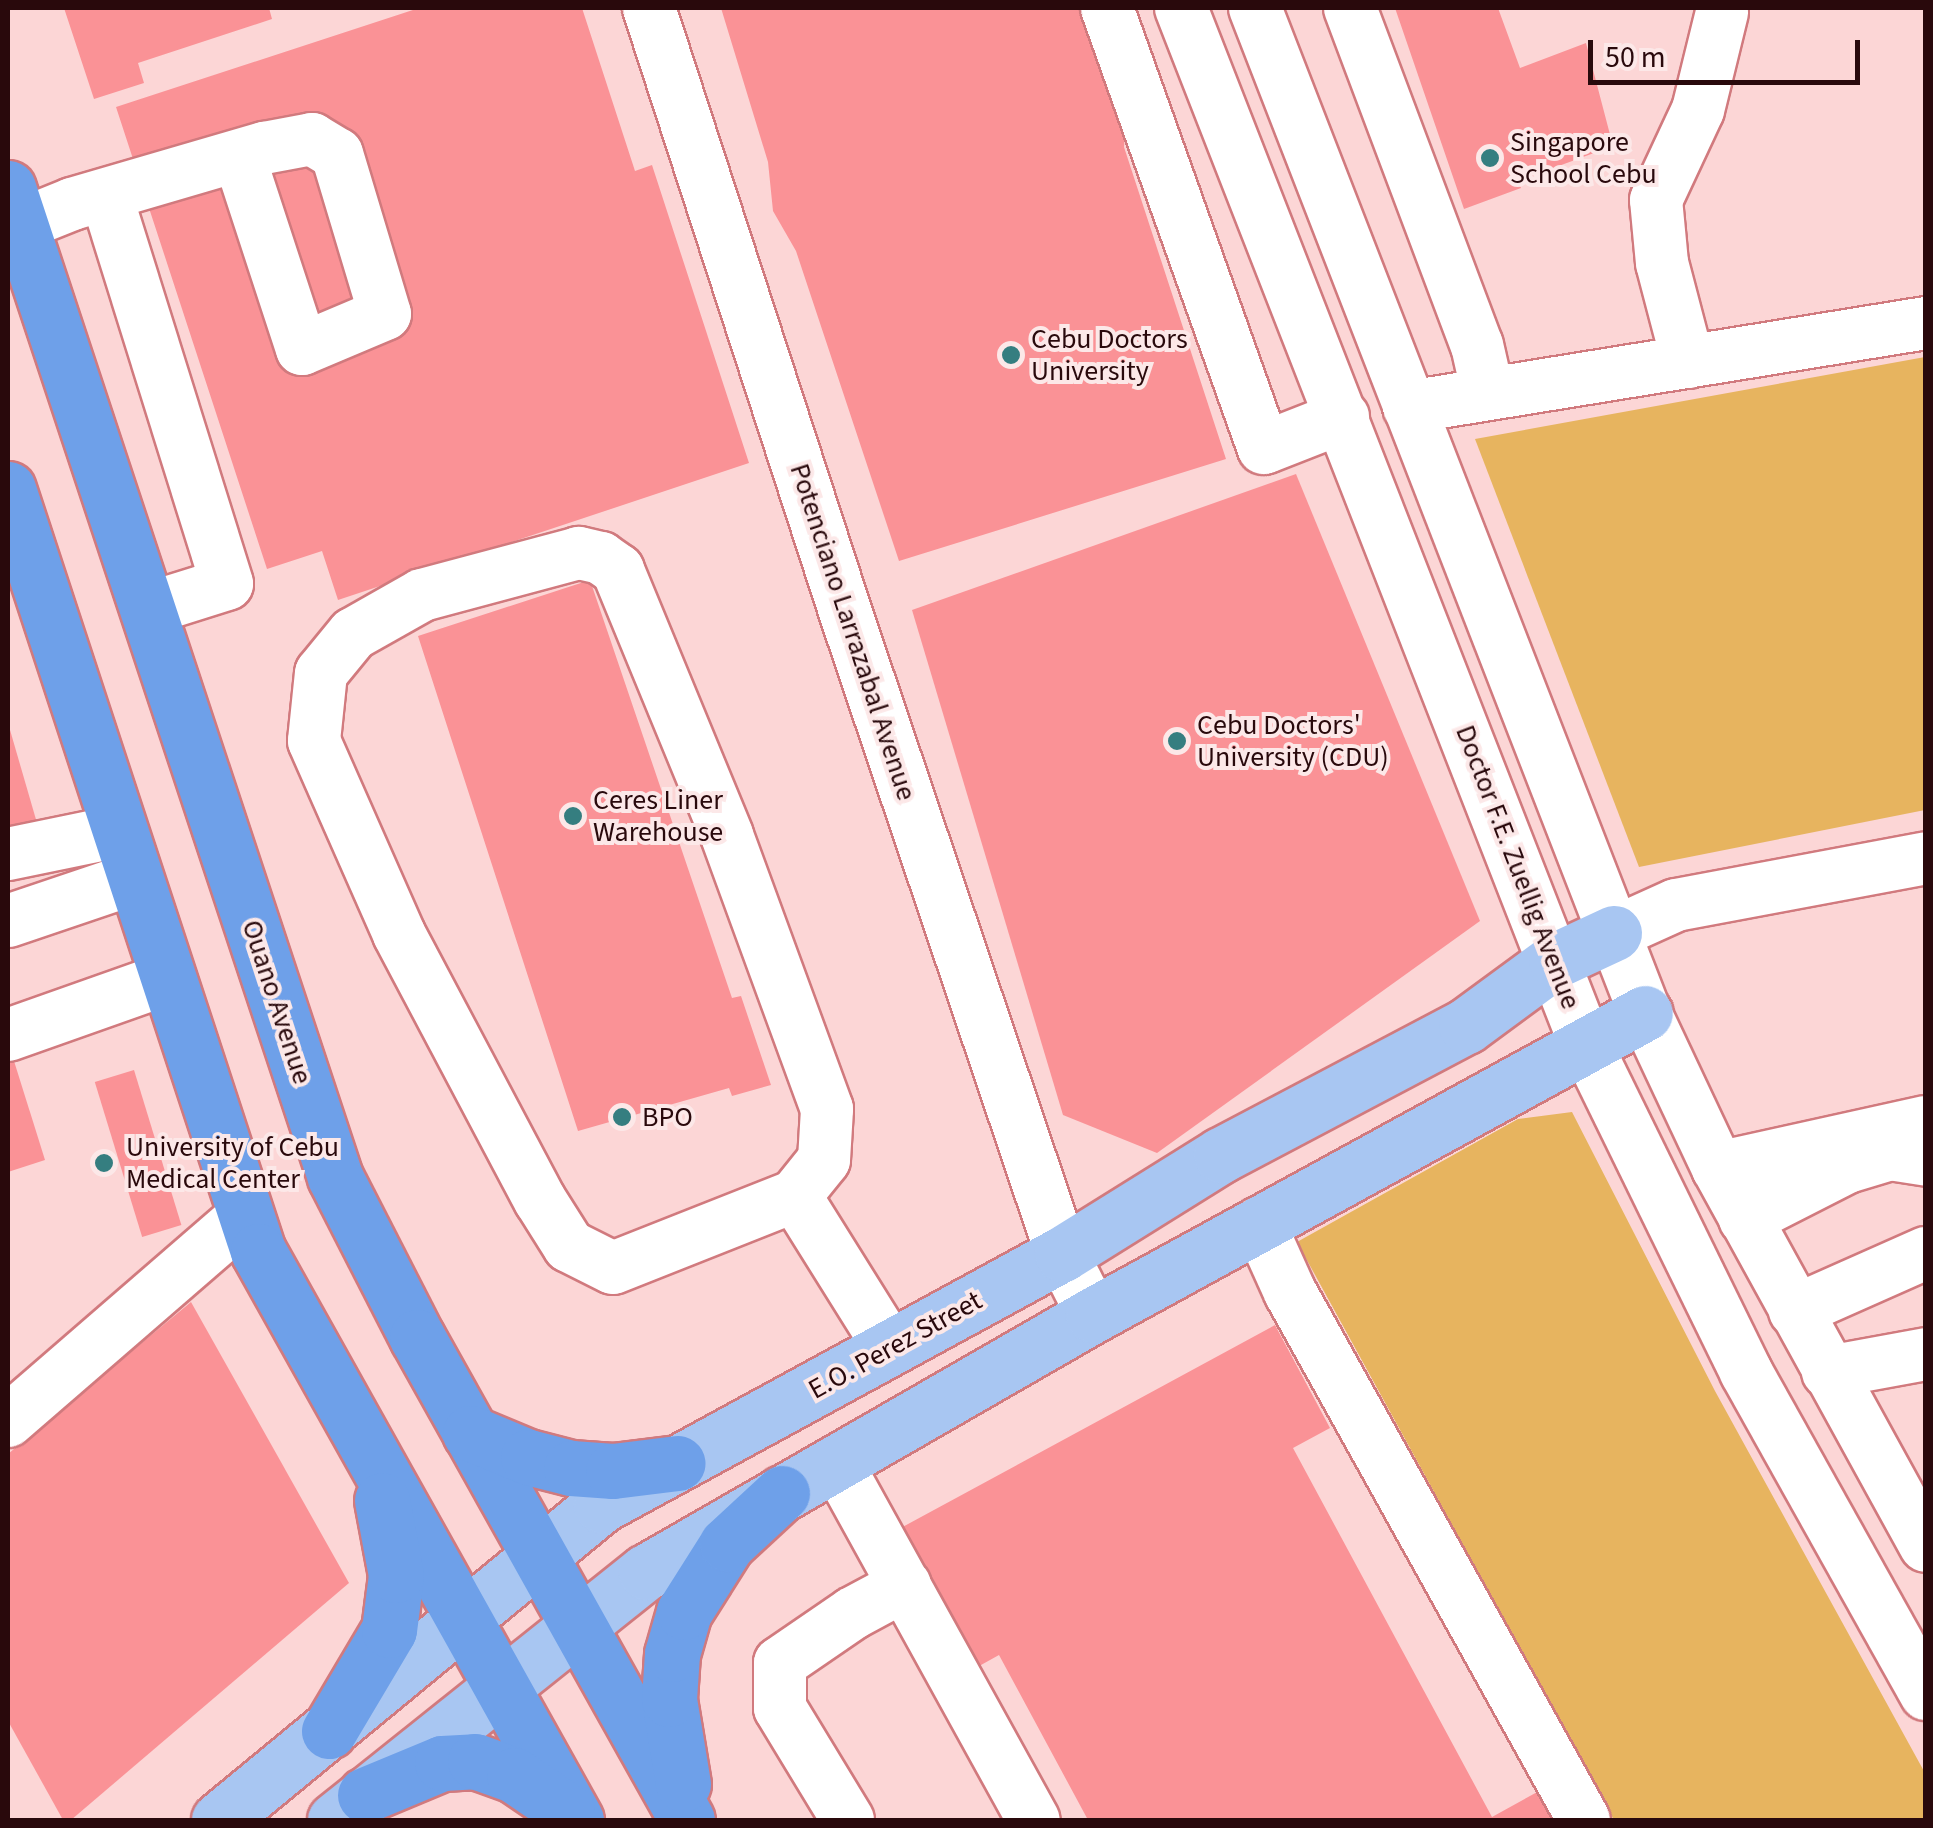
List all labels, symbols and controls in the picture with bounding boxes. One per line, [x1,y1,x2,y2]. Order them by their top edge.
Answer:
scale bar [1593,20,1866,82]
text: 50 m [1605,36,1666,79]
place label: Singapore School Cebu [1510,125,1657,191]
marker: Singapore School Cebu [1479,147,1501,169]
place label: Cebu Doctors University [1031,322,1188,388]
marker: Cebu Doctors University [1000,344,1022,366]
street label: Potenciano Larrazabal Avenue [783,459,923,805]
place label: Cebu Doctors' University (CDU) [1197,708,1389,774]
street label: Doctor F.E. Zuellig Avenue [1448,720,1588,1014]
marker: Cebu Doctors' University (CDU) [1166,730,1188,752]
place label: Ceres Liner Warehouse [593,783,723,849]
marker: Ceres Liner Warehouse [562,805,584,827]
street label: Ouano Avenue [235,916,319,1088]
place label: BPO [642,1100,693,1134]
marker: BPO [611,1106,633,1128]
place label: University of Cebu Medical Center [126,1130,339,1196]
marker: University of Cebu Medical Center [91,1150,117,1176]
street label: E.O. Perez Street [802,1284,988,1406]

